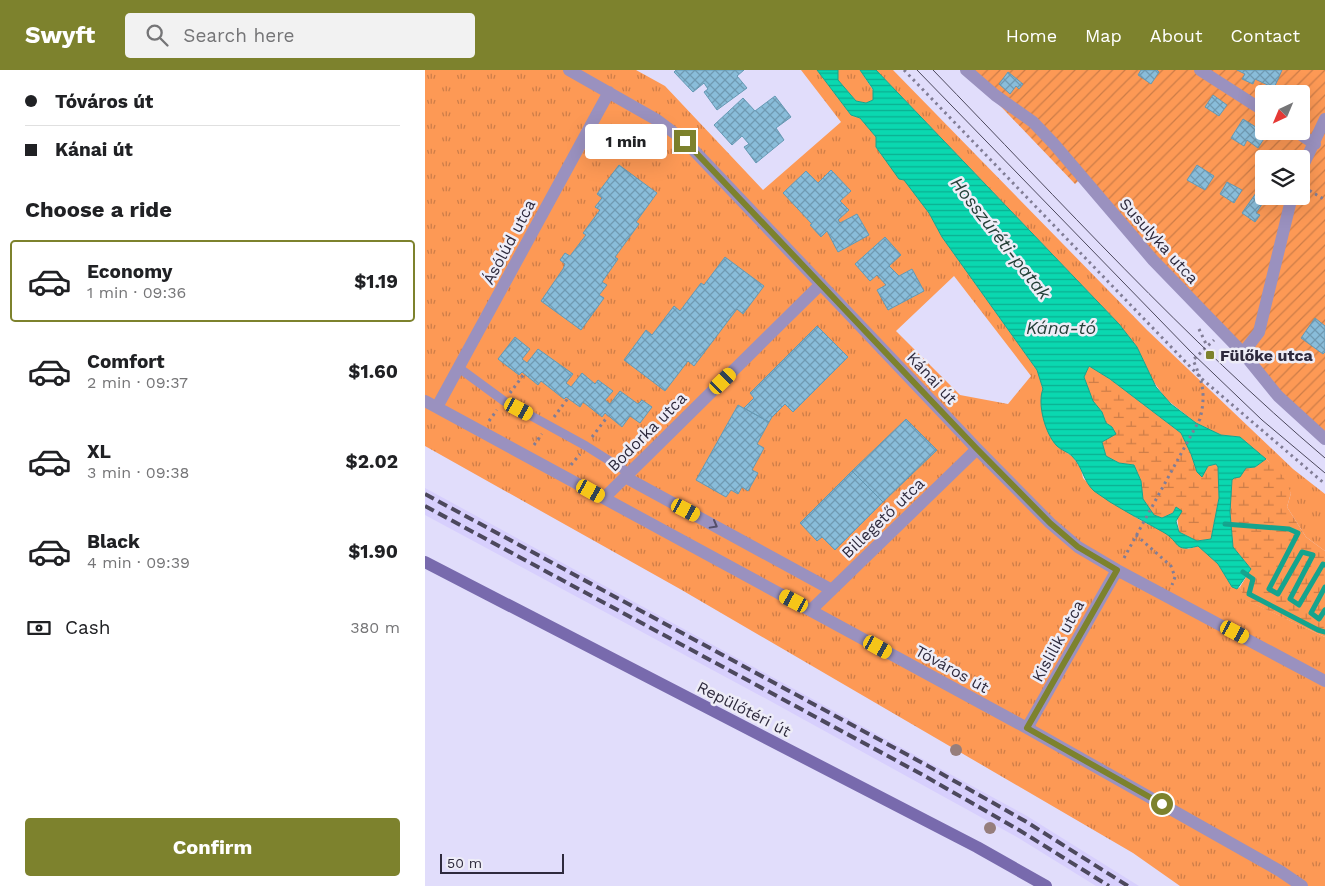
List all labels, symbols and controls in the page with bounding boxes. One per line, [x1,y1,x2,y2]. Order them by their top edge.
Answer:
search box [125,13,475,58]
text: Swyft [25,21,95,49]
icon: search [143,21,171,49]
text: Search here [183,24,295,47]
text: Home [1006,25,1057,46]
text: Map [1085,25,1122,46]
text: About [1150,25,1202,46]
text: Contact [1230,25,1300,46]
north arrow [1255,85,1310,140]
map controls [1255,85,1310,205]
text: Tóváros út [55,90,153,113]
callout: 1 min [585,124,667,158]
route end [674,130,696,152]
text: 1 min [605,132,647,151]
text: Kánai út [55,138,133,161]
button: layers [1255,150,1310,205]
water label: Hosszúréti-patak [947,172,1056,304]
street label: Susulyka utca [1116,194,1202,288]
street label: Ásólúd utca [479,196,539,288]
text: Choose a ride [25,197,172,222]
icon: car [27,259,72,304]
text: Economy [87,260,172,283]
text: $1.19 [354,270,398,293]
text: 1 min · 09:36 [87,283,186,302]
water label: Kána-tó [1026,317,1096,338]
place label: Fülőke utca [1220,346,1314,365]
street label: Kánai út [903,348,961,408]
icon: car [27,349,72,394]
marker: Fülőke utca [1204,349,1216,361]
text: Comfort [87,350,165,373]
text: $1.60 [348,360,398,383]
car [707,365,739,397]
text: 2 min · 09:37 [87,373,188,392]
street label: Bodorka utca [604,389,690,475]
car [502,395,535,423]
icon: car [27,439,72,484]
text: XL [87,440,111,463]
text: $2.02 [346,450,398,473]
text: 3 min · 09:38 [87,463,189,482]
street label: Billegető utca [838,474,928,562]
car [574,477,607,505]
car [669,496,702,524]
one-way arrow [709,519,718,529]
icon: car [27,529,72,574]
text: Black [87,530,140,553]
text: $1.90 [348,540,398,563]
text: 4 min · 09:39 [87,553,190,572]
car [777,587,810,615]
street label: Kislilik utca [1028,597,1088,685]
icon: cash [25,614,53,642]
text: Cash [65,616,111,639]
text: 380 m [350,618,400,637]
car [1218,618,1251,646]
car [861,633,894,661]
street label: Tóváros út [912,641,992,697]
street label: Repülőtéri út [694,677,794,741]
route start [1151,793,1173,815]
button: Confirm [25,818,400,876]
scale bar [440,851,564,874]
text: 50 m [447,855,482,871]

